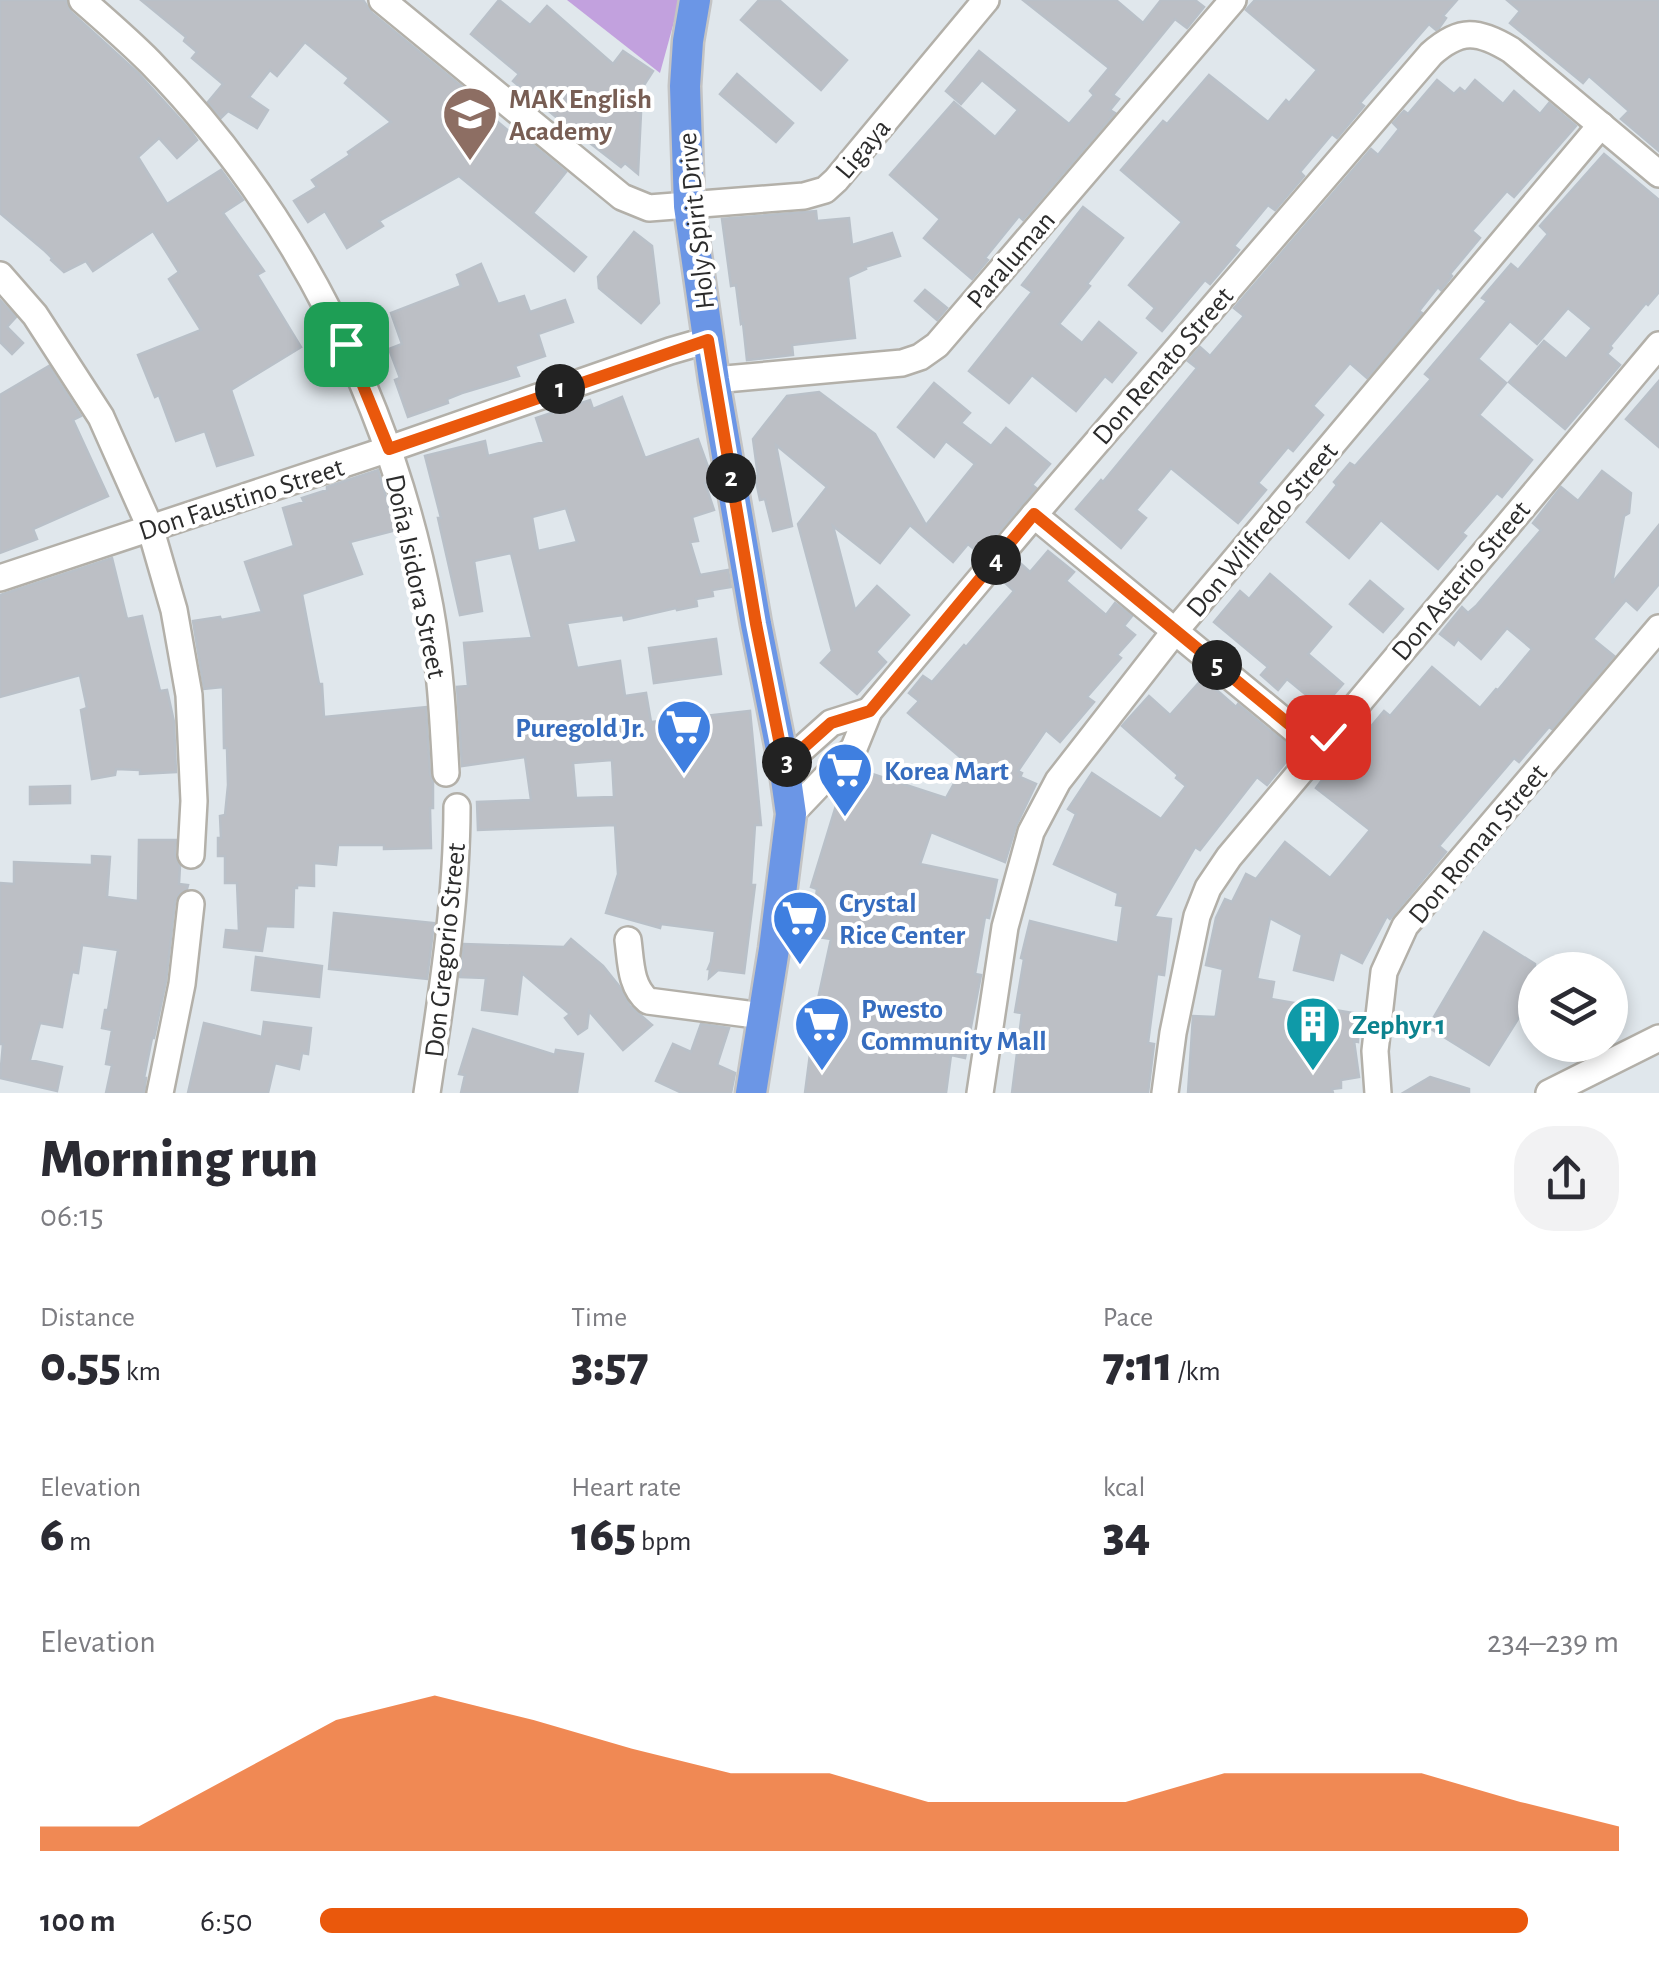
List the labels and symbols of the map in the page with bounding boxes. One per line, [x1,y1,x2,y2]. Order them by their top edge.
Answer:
school or university icon: MAK English Academy [440,84,500,163]
place label: MAK English Academy [509,86,652,146]
street label: Ligaya [831,114,896,185]
street label: Holy Spirit Drive [674,131,720,311]
street label: Paraluman [962,206,1061,314]
street label: Don Renato Street [1088,282,1239,450]
pin [304,302,389,387]
pin: 1 [535,364,585,414]
street label: Don Wilfredo Street [1182,438,1344,623]
pin: 2 [706,453,756,503]
street label: Don Faustino Street [136,454,348,546]
street label: Doña Isidora Street [380,472,450,681]
street label: Don Asterio Street [1387,496,1536,666]
pin: 4 [971,535,1021,585]
pin: 5 [1192,640,1242,690]
pin [1286,695,1371,780]
supermarket icon: Puregold Jr. [654,697,714,776]
place label: Puregold Jr. [515,715,645,743]
pin: 3 [762,737,812,787]
supermarket icon: Korea Mart [815,740,875,819]
place label: Korea Mart [884,758,1009,786]
street label: Don Roman Street [1404,759,1553,929]
street label: Don Gregorio Street [421,841,471,1059]
supermarket icon: Crystal Rice Center [770,888,830,967]
place label: Crystal Rice Center [839,890,966,950]
supermarket icon: Pwesto Community Mall [792,994,852,1073]
building icon: Zephyr 1 [1283,994,1343,1073]
place label: Pwesto Community Mall [861,996,1047,1056]
place label: Zephyr 1 [1352,1012,1446,1040]

